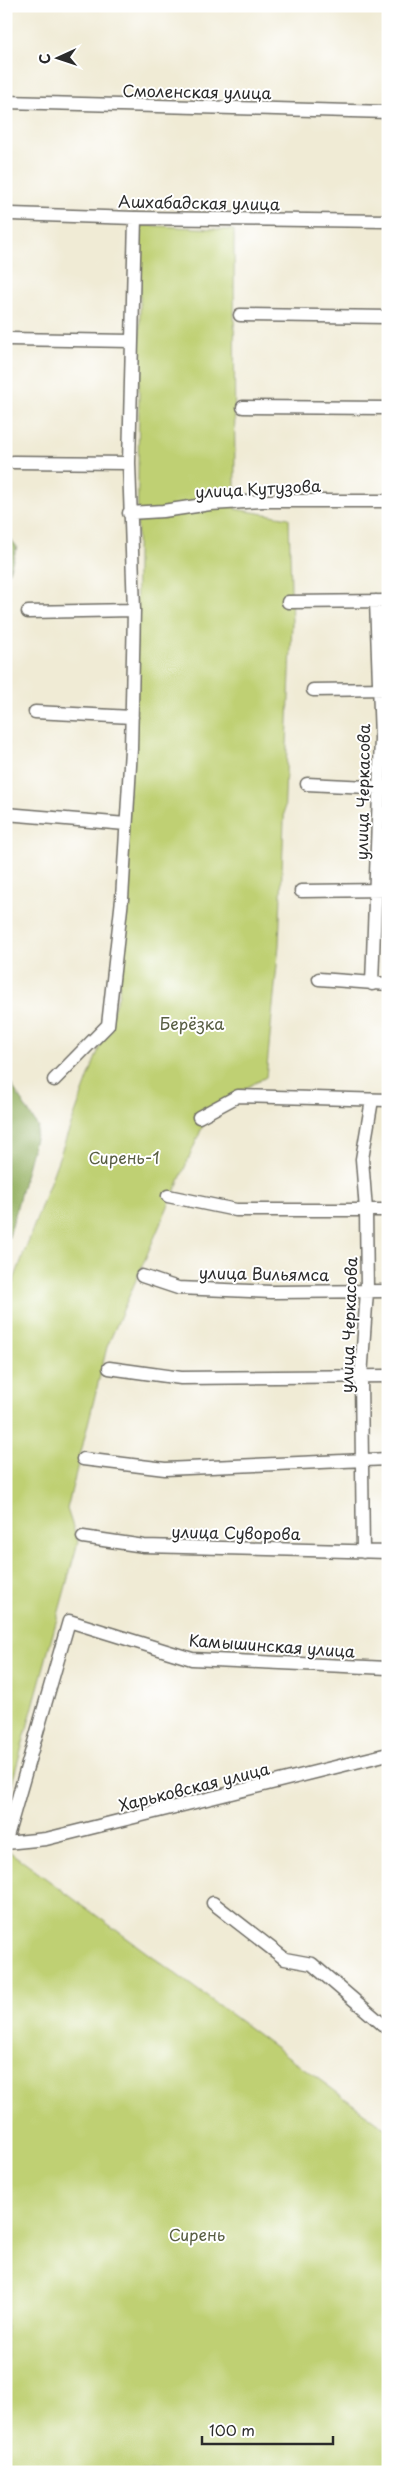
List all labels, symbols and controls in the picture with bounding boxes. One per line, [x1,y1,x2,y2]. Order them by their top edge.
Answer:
north arrow [32,32,82,82]
text: С [34,53,55,65]
street label: Смоленская улица [122,78,272,104]
street label: Ашхабадская улица [118,189,280,215]
street label: улица Кутузова [195,473,321,503]
street label: улица Черкасова [349,724,375,860]
park label: Берёзка [160,1011,224,1035]
park label: Сирень-1 [88,1145,160,1169]
street label: улица Черкасова [334,1256,362,1393]
street label: улица Вильямса [199,1260,329,1286]
street label: улица Суворова [171,1519,301,1545]
street label: Камышинская улица [188,1627,356,1663]
street label: Харьковская улица [116,1756,272,1816]
park label: Сирень [169,2222,225,2246]
scale bar [202,2413,333,2445]
text: 100 m [209,2418,255,2441]

